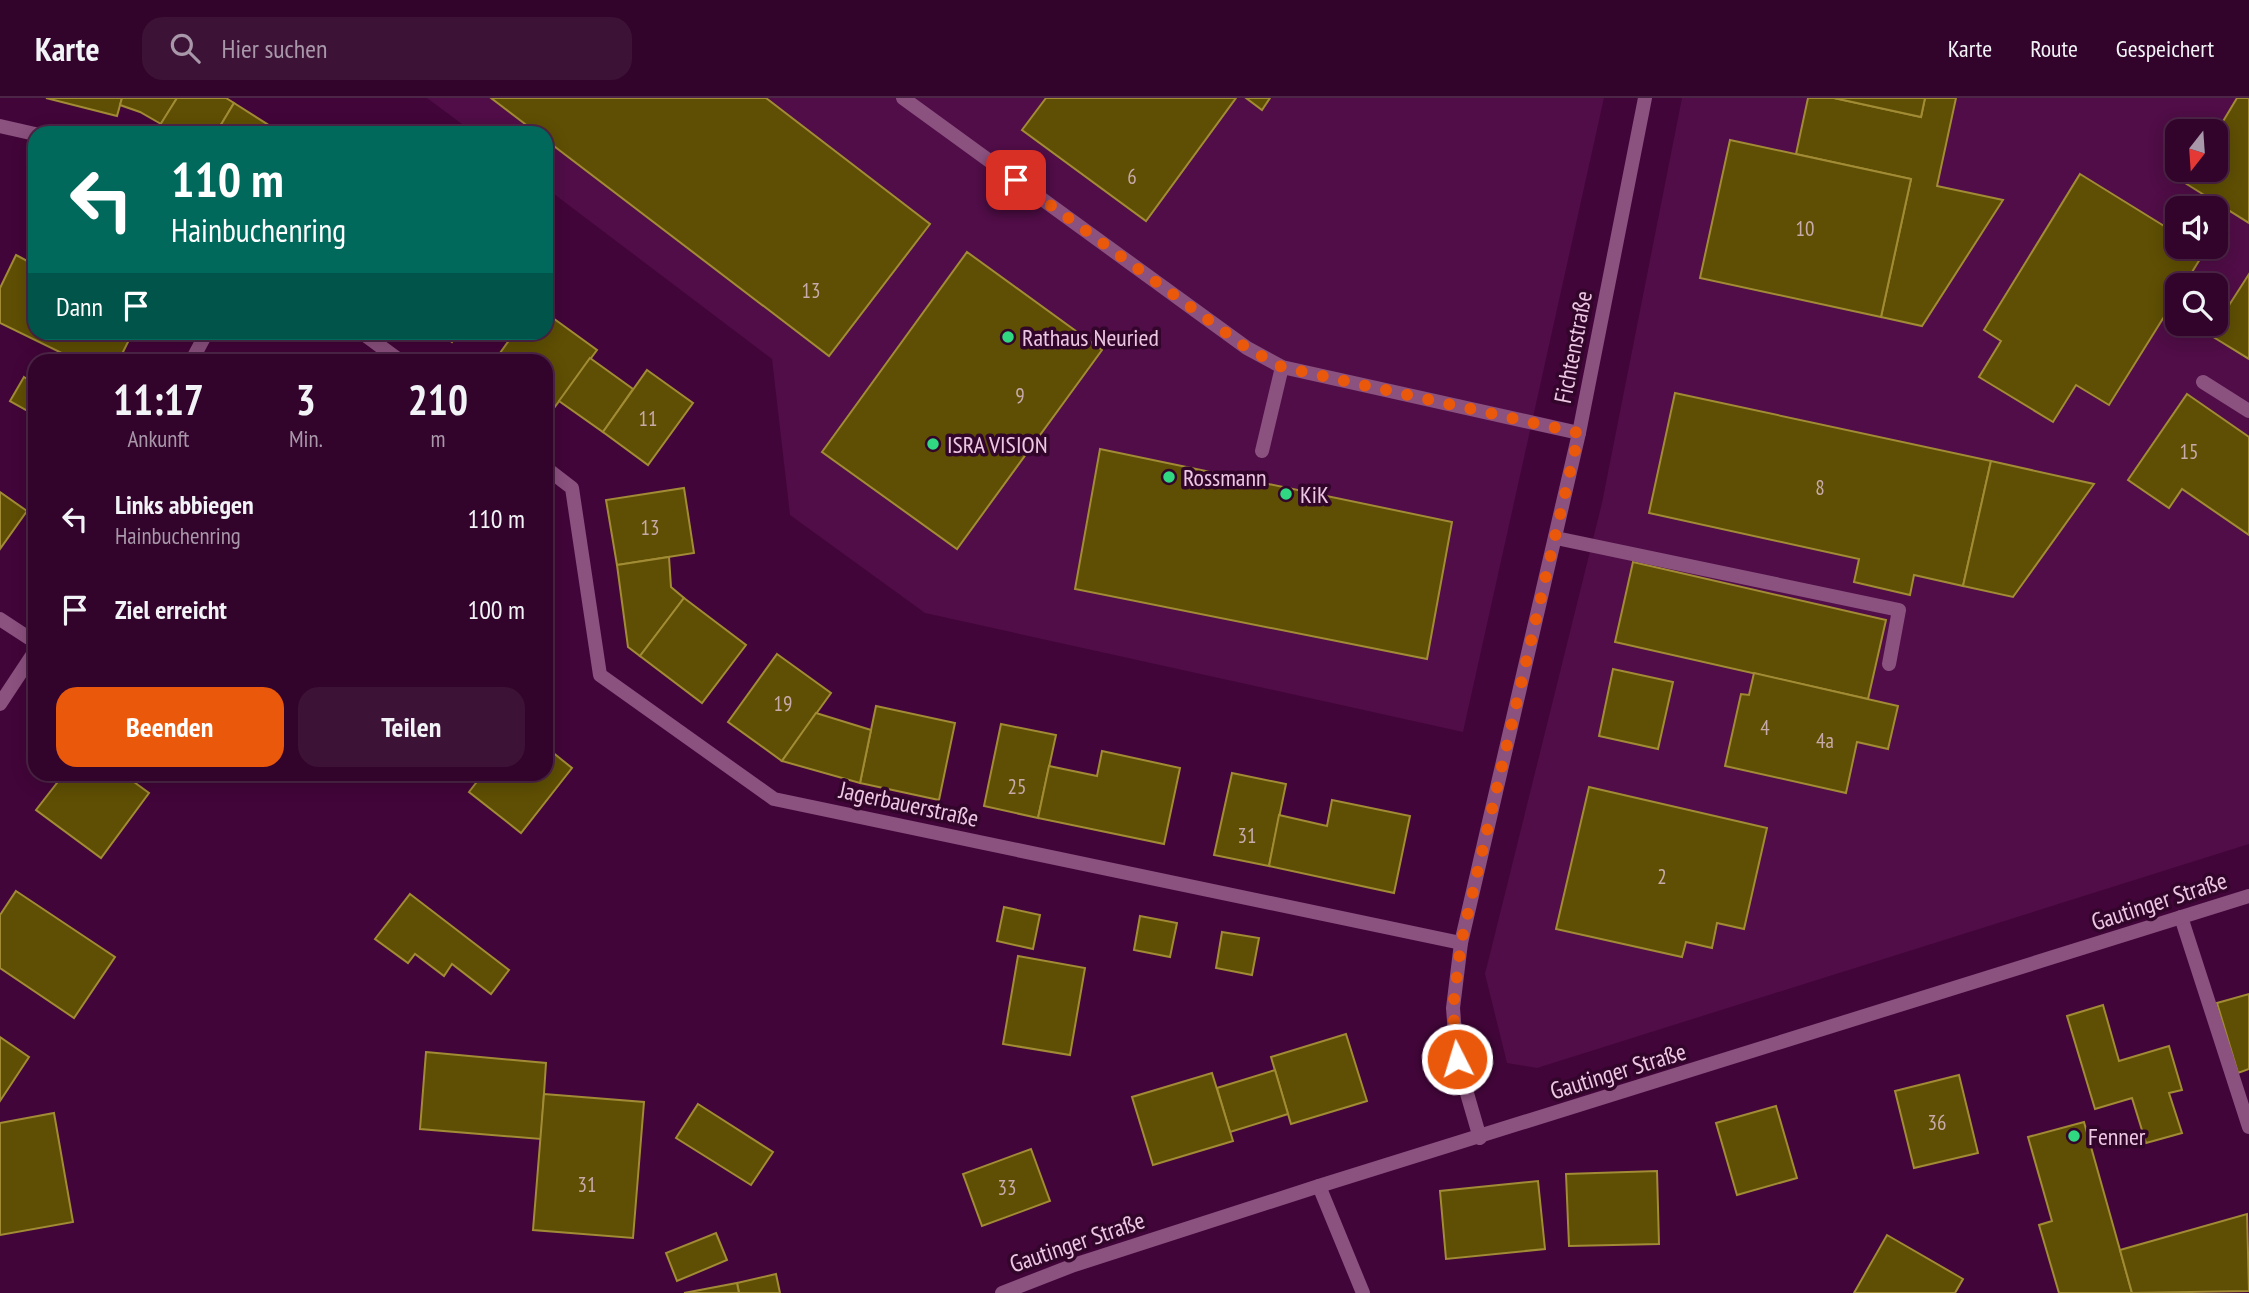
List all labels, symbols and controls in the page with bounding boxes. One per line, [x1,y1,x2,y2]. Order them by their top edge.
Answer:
search box [142,17,632,80]
text: Karte [35,27,100,70]
icon: search [166,29,204,67]
text: Hier suchen [222,32,327,65]
text: Karte [1948,33,1992,64]
text: Route [2030,33,2078,64]
text: Gespeichert [2116,33,2214,64]
north arrow [2165,119,2228,182]
map controls [2165,119,2228,336]
text: 110 m [171,147,284,211]
pin [986,150,1046,210]
icon: left [56,154,147,245]
icon: arrive [997,161,1035,199]
house number: 6 [1127,163,1137,190]
button: sound [2165,196,2228,259]
text: Hainbuchenring [171,209,346,251]
house number: 10 [1796,215,1814,242]
button: search [2165,273,2228,336]
house number: 13 [802,277,820,304]
icon: arrive [117,287,155,325]
street label: Fichtenstraße [1547,288,1599,406]
text: Dann [56,290,103,323]
place label: Rathaus Neuried [1022,322,1159,353]
marker: Rathaus Neuried [1000,329,1016,345]
text: 11:17 [113,372,204,427]
text: 3 [296,372,316,427]
text: 210 [408,372,468,427]
house number: 9 [1015,382,1025,409]
house number: 11 [639,405,657,432]
text: Ankunft [127,424,189,453]
text: Min. [289,424,323,453]
text: m [430,424,445,453]
place label: ISRA VISION [947,429,1048,460]
marker: ISRA VISION [925,436,941,452]
house number: 15 [2180,438,2198,465]
place label: Rossmann [1183,462,1266,493]
marker: Rossmann [1161,469,1177,485]
house number: 8 [1815,474,1825,501]
place label: KiK [1300,479,1329,510]
marker: KiK [1278,486,1294,502]
text: Links abbiegen [115,488,254,521]
icon: left [56,500,94,538]
text: 110 m [467,502,525,535]
house number: 13 [641,514,659,541]
text: Hainbuchenring [115,521,241,550]
icon: arrive [56,591,94,629]
text: Ziel erreicht [115,593,227,626]
text: 100 m [467,593,525,626]
button: Beenden [56,687,284,767]
button: Teilen [298,687,525,767]
house number: 19 [774,690,792,717]
house number: 4 [1760,714,1770,741]
house number: 4a [1816,727,1834,754]
house number: 25 [1008,773,1026,800]
street label: Jagerbauerstraße [836,774,982,834]
house number: 31 [1238,822,1256,849]
house number: 2 [1657,863,1667,890]
street label: Gautinger Straße [2087,865,2231,937]
position arrow [1420,1022,1494,1096]
street label: Gautinger Straße [1546,1036,1690,1106]
house number: 36 [1928,1109,1946,1136]
place label: Fenner [2088,1121,2146,1152]
marker: Fenner [2066,1128,2082,1144]
house number: 31 [578,1171,596,1198]
house number: 33 [998,1174,1016,1201]
street label: Gautinger Straße [1005,1204,1149,1280]

